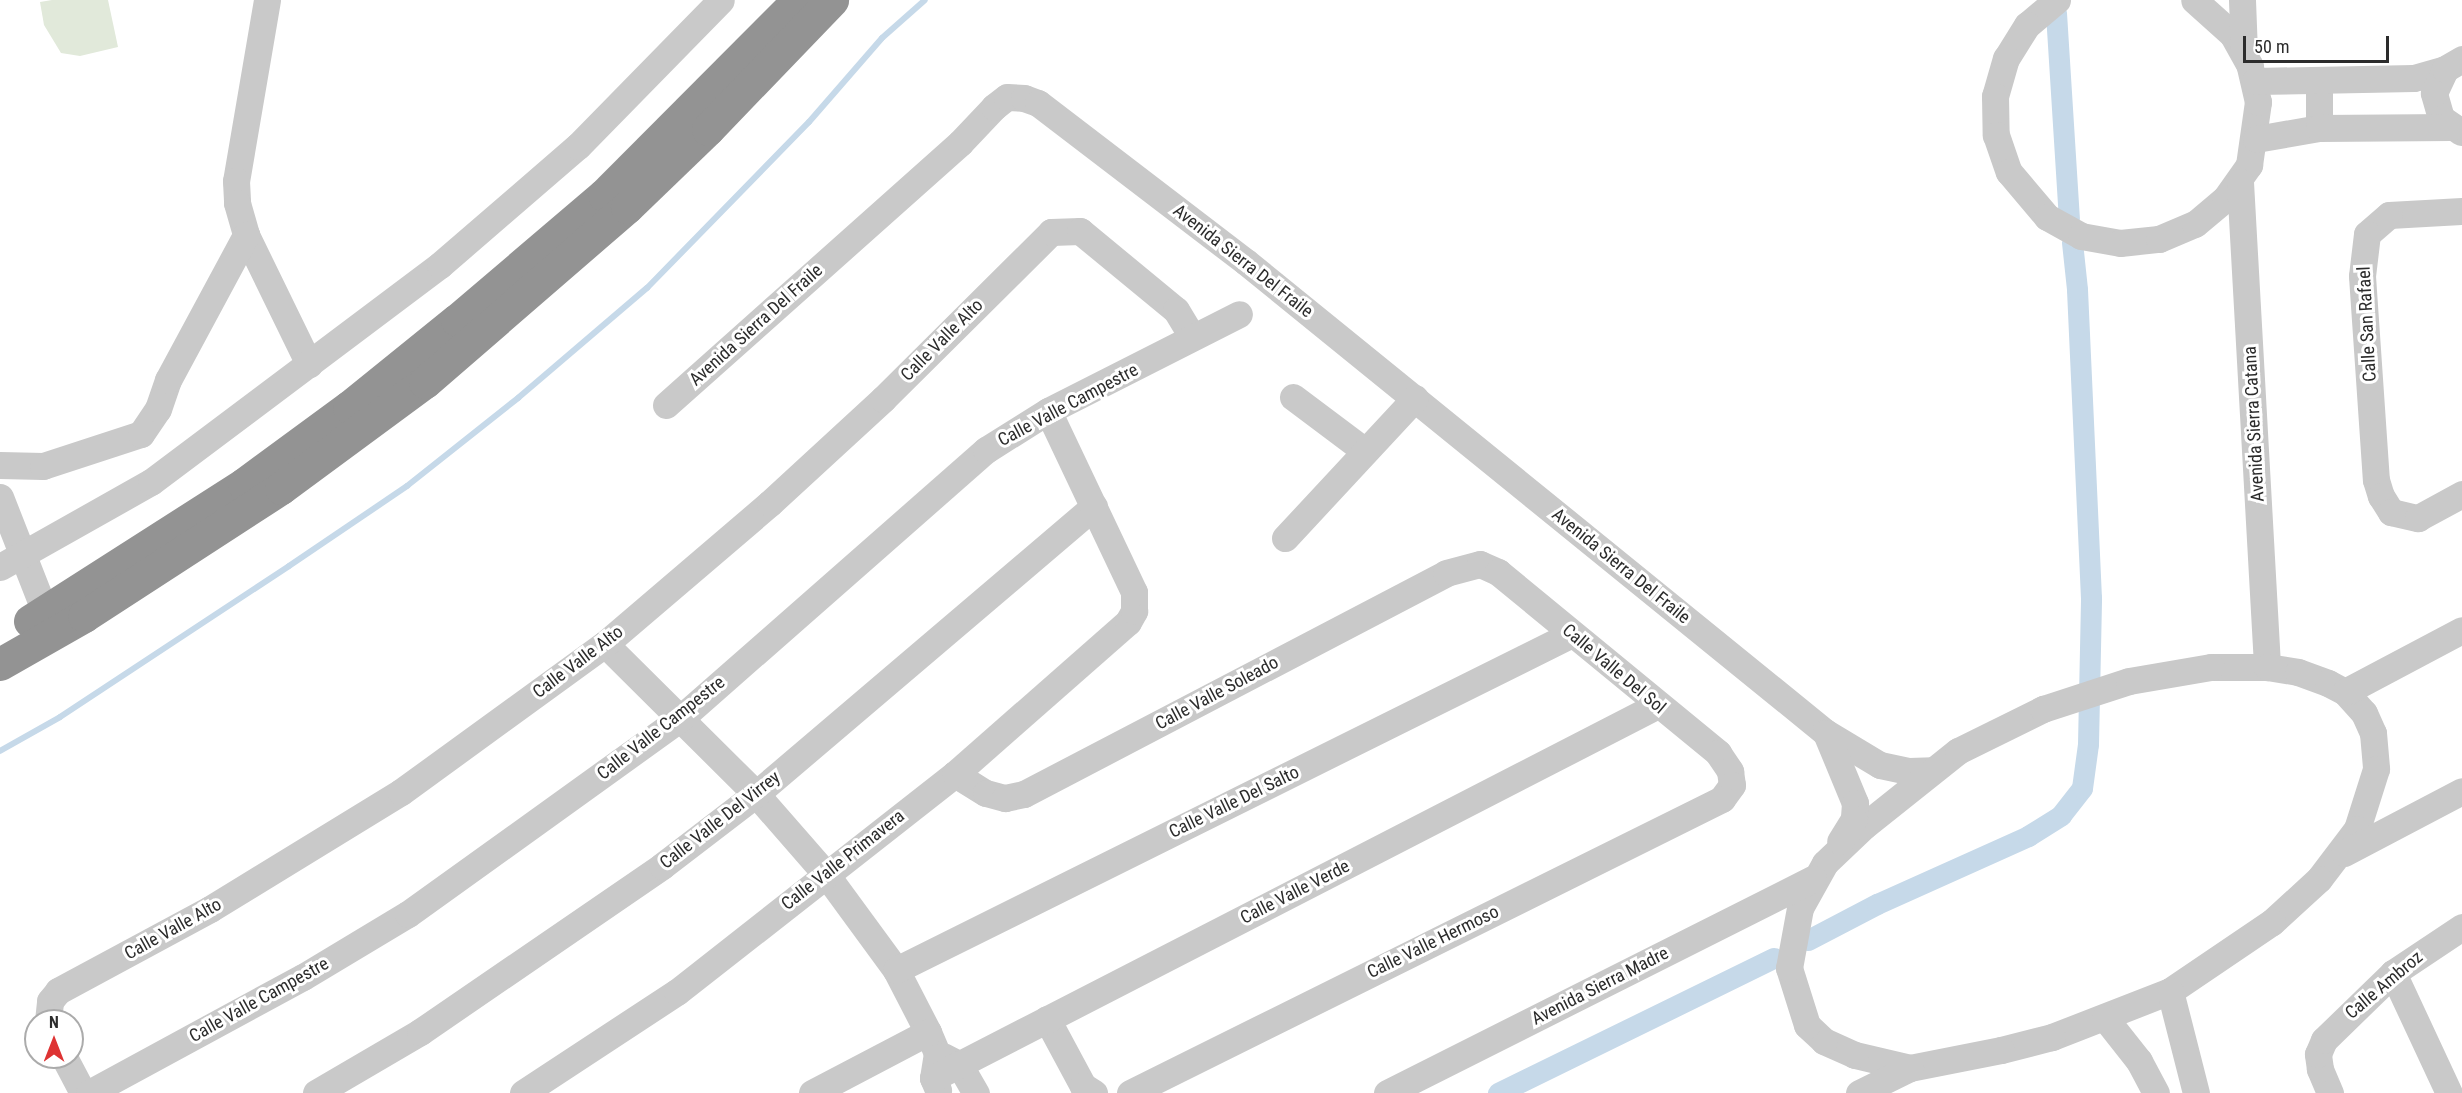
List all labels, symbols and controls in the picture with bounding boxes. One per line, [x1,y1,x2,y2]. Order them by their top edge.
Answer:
scale bar [2246,24,2392,62]
text: 50 m [2254,36,2289,57]
street label: Avenida Sierra Del Fraile [1169,200,1317,322]
street label: Avenida Sierra Del Fraile [685,260,827,390]
street label: Calle San Rafael [2353,266,2381,382]
street label: Calle Valle Alto [896,294,988,386]
street label: Avenida Sierra Catana [2239,346,2269,502]
street label: Calle Valle Campestre [994,359,1142,451]
street label: Avenida Sierra Del Fraile [1548,504,1694,628]
street label: Calle Valle Del Sol [1558,620,1670,718]
street label: Calle Valle Alto [529,621,627,703]
street label: Calle Valle Soleado [1152,651,1282,735]
street label: Calle Valle Campestre [593,672,729,784]
street label: Calle Valle Del Salto [1165,761,1303,843]
street label: Calle Valle Del Virrey [656,766,784,874]
street label: Calle Valle Primavera [777,805,909,915]
street label: Calle Valle Verde [1237,855,1353,929]
street label: Calle Valle Alto [121,893,225,965]
street label: Calle Valle Hermoso [1364,901,1502,983]
street label: Avenida Sierra Madre [1528,942,1672,1030]
street label: Calle Ambroz [2341,946,2427,1024]
street label: Calle Valle Campestre [186,953,332,1047]
north arrow [24,1009,84,1069]
text: N [49,1013,59,1032]

